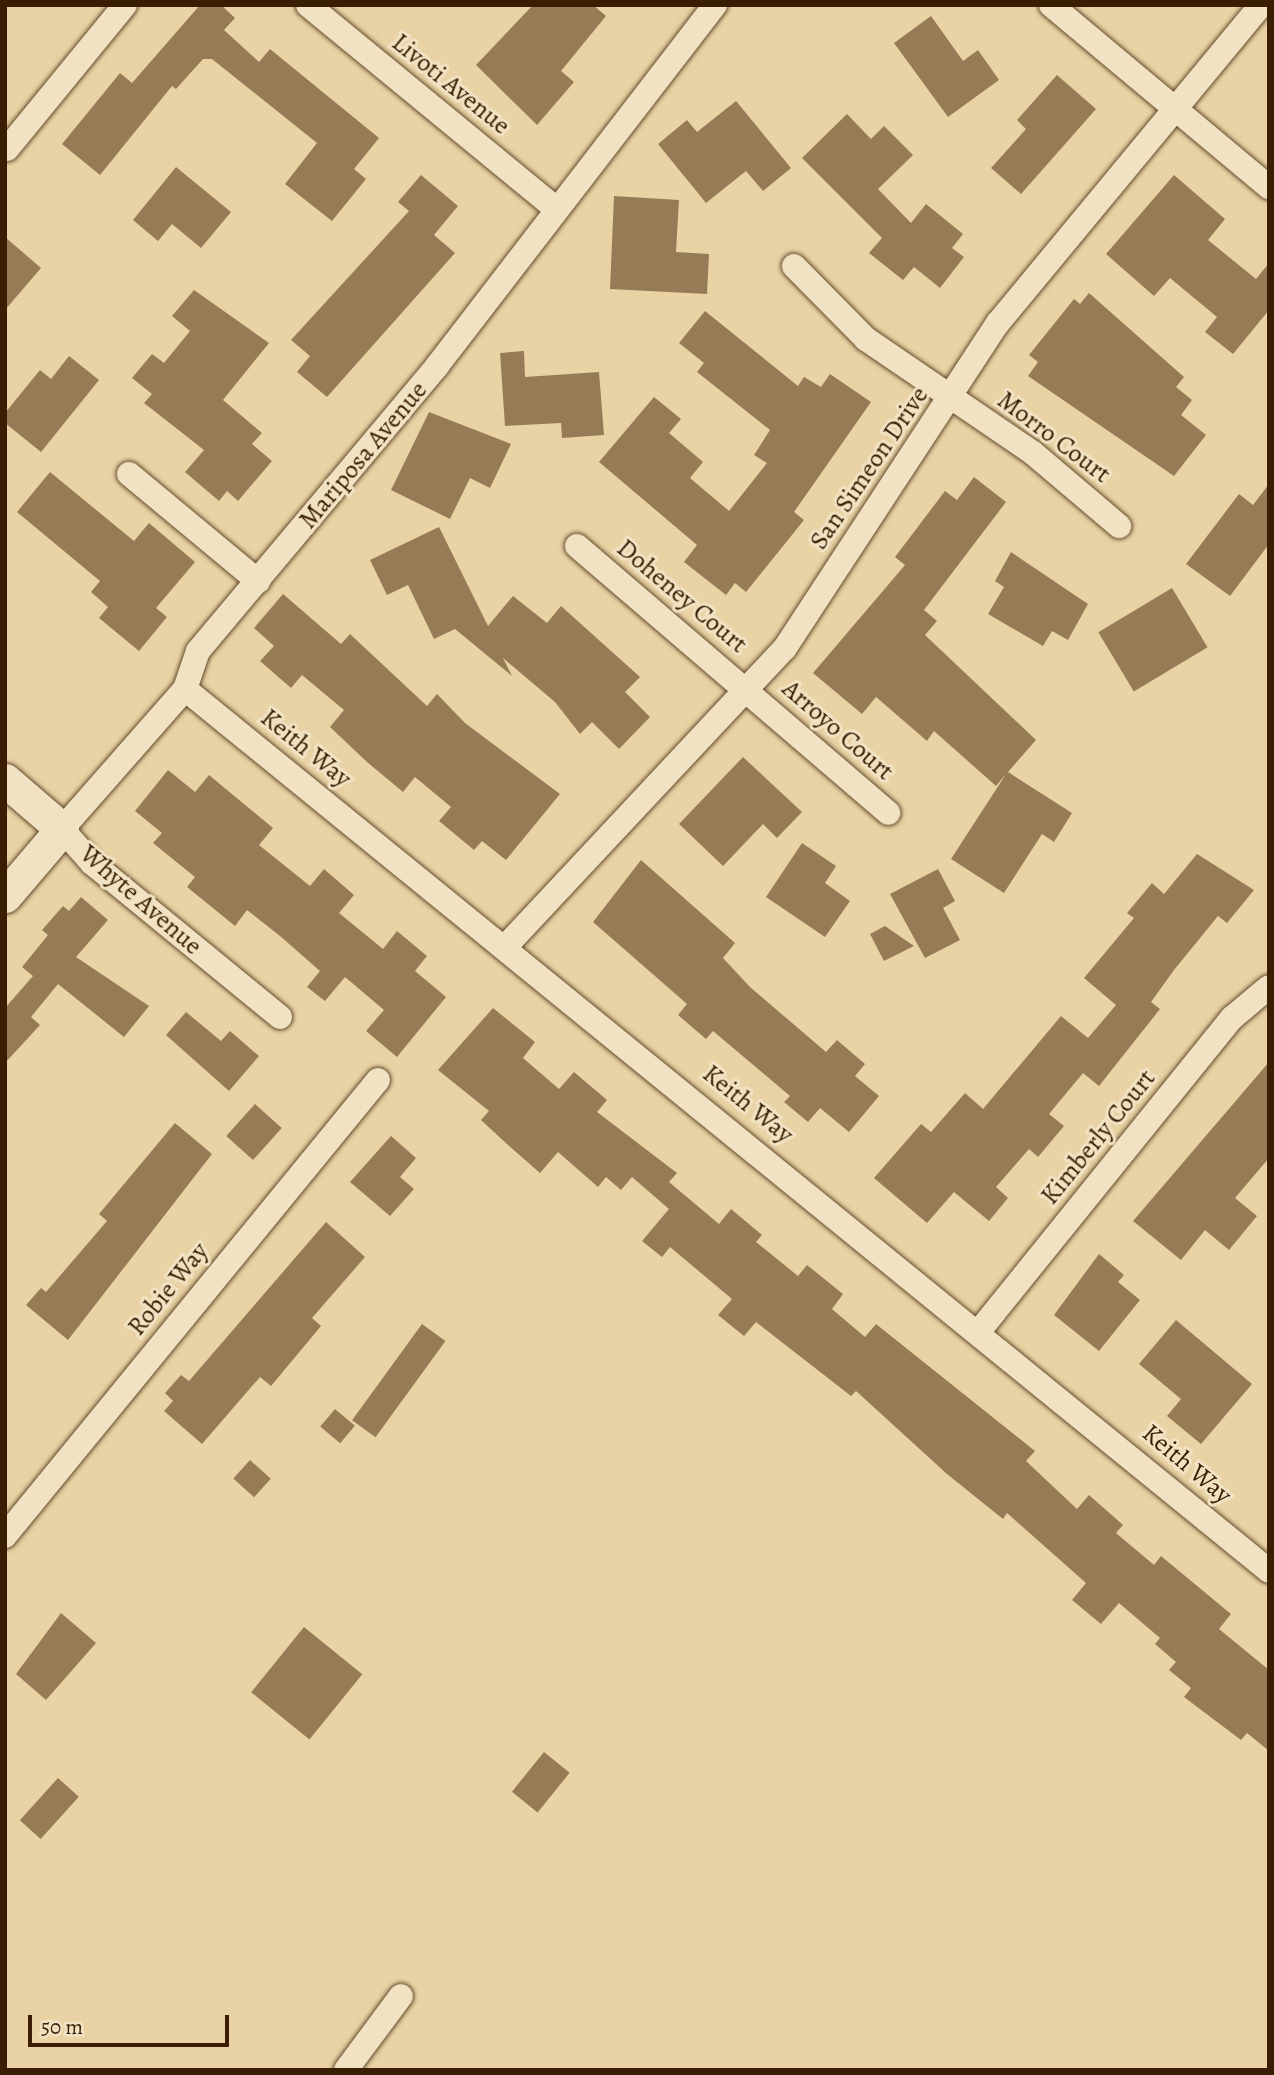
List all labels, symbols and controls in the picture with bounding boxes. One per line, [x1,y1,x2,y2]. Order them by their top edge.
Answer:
street label: Livoti Avenue [386,27,516,141]
street label: Mariposa Avenue [292,375,434,535]
street label: San Simeon Drive [803,381,935,555]
street label: Morro Court [991,384,1117,490]
street label: Doheney Court [610,532,754,660]
street label: Arroyo Court [776,673,900,787]
street label: Keith Way [254,702,358,794]
street label: Whyte Avenue [73,838,209,962]
street label: Keith Way [696,1058,800,1150]
street label: Kimberly Court [1034,1063,1162,1211]
street label: Robie Way [121,1236,215,1342]
street label: Keith Way [1136,1417,1238,1511]
scale bar [32,2002,233,2046]
text: 50 m [41,2013,83,2041]

